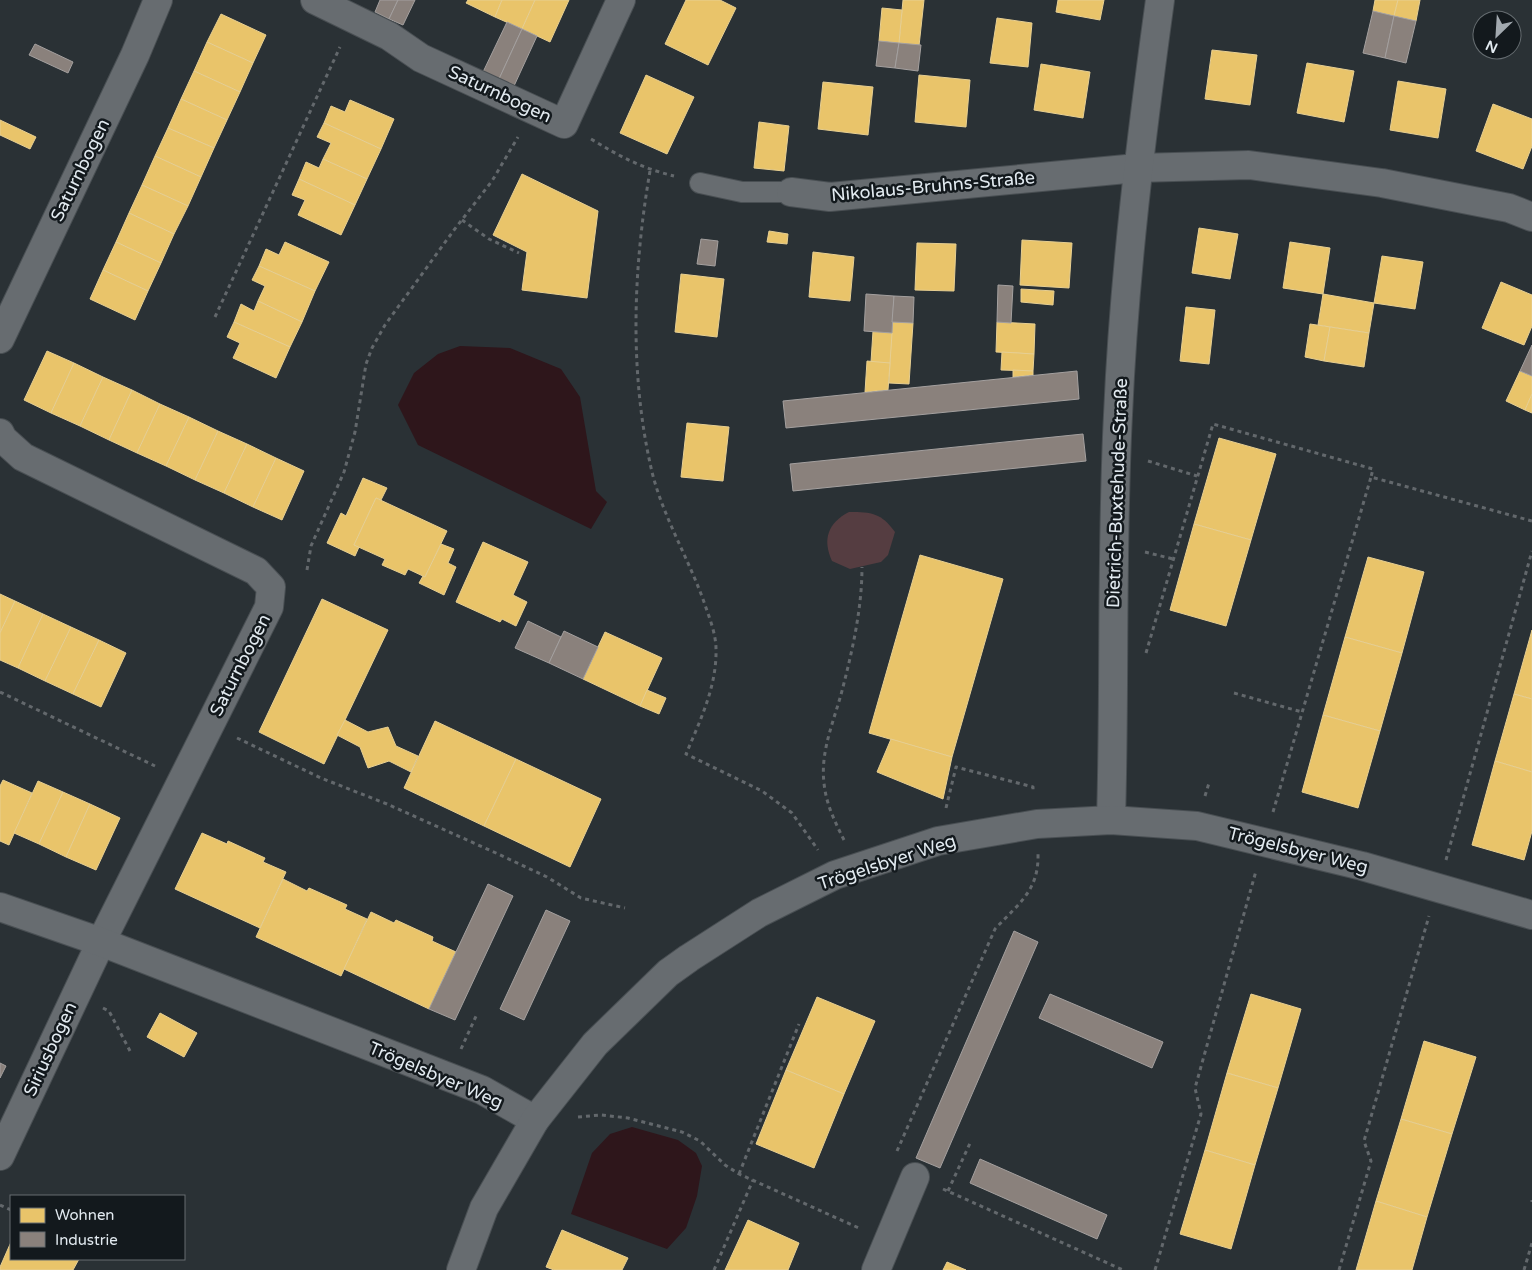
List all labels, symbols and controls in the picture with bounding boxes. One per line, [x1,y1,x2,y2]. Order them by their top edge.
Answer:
north arrow [1472,10,1522,60]
text: N [1483,36,1500,56]
street label: Saturnbogen [445,60,555,128]
street label: Saturnbogen [46,115,114,225]
street label: Nikolaus-Bruhns-Straße [830,166,1036,206]
street label: Dietrich-Buxtehude-Straße [1102,378,1132,608]
street label: Saturnbogen [205,610,275,720]
street label: Trögelsbyer Weg [1226,822,1370,878]
street label: Trögelsbyer Weg [815,829,959,895]
street label: Siriusbogen [19,998,81,1100]
street label: Trögelsbyer Weg [366,1037,506,1113]
legend [10,1195,185,1260]
text: Wohnen [55,1206,115,1224]
text: Industrie [55,1231,118,1249]

